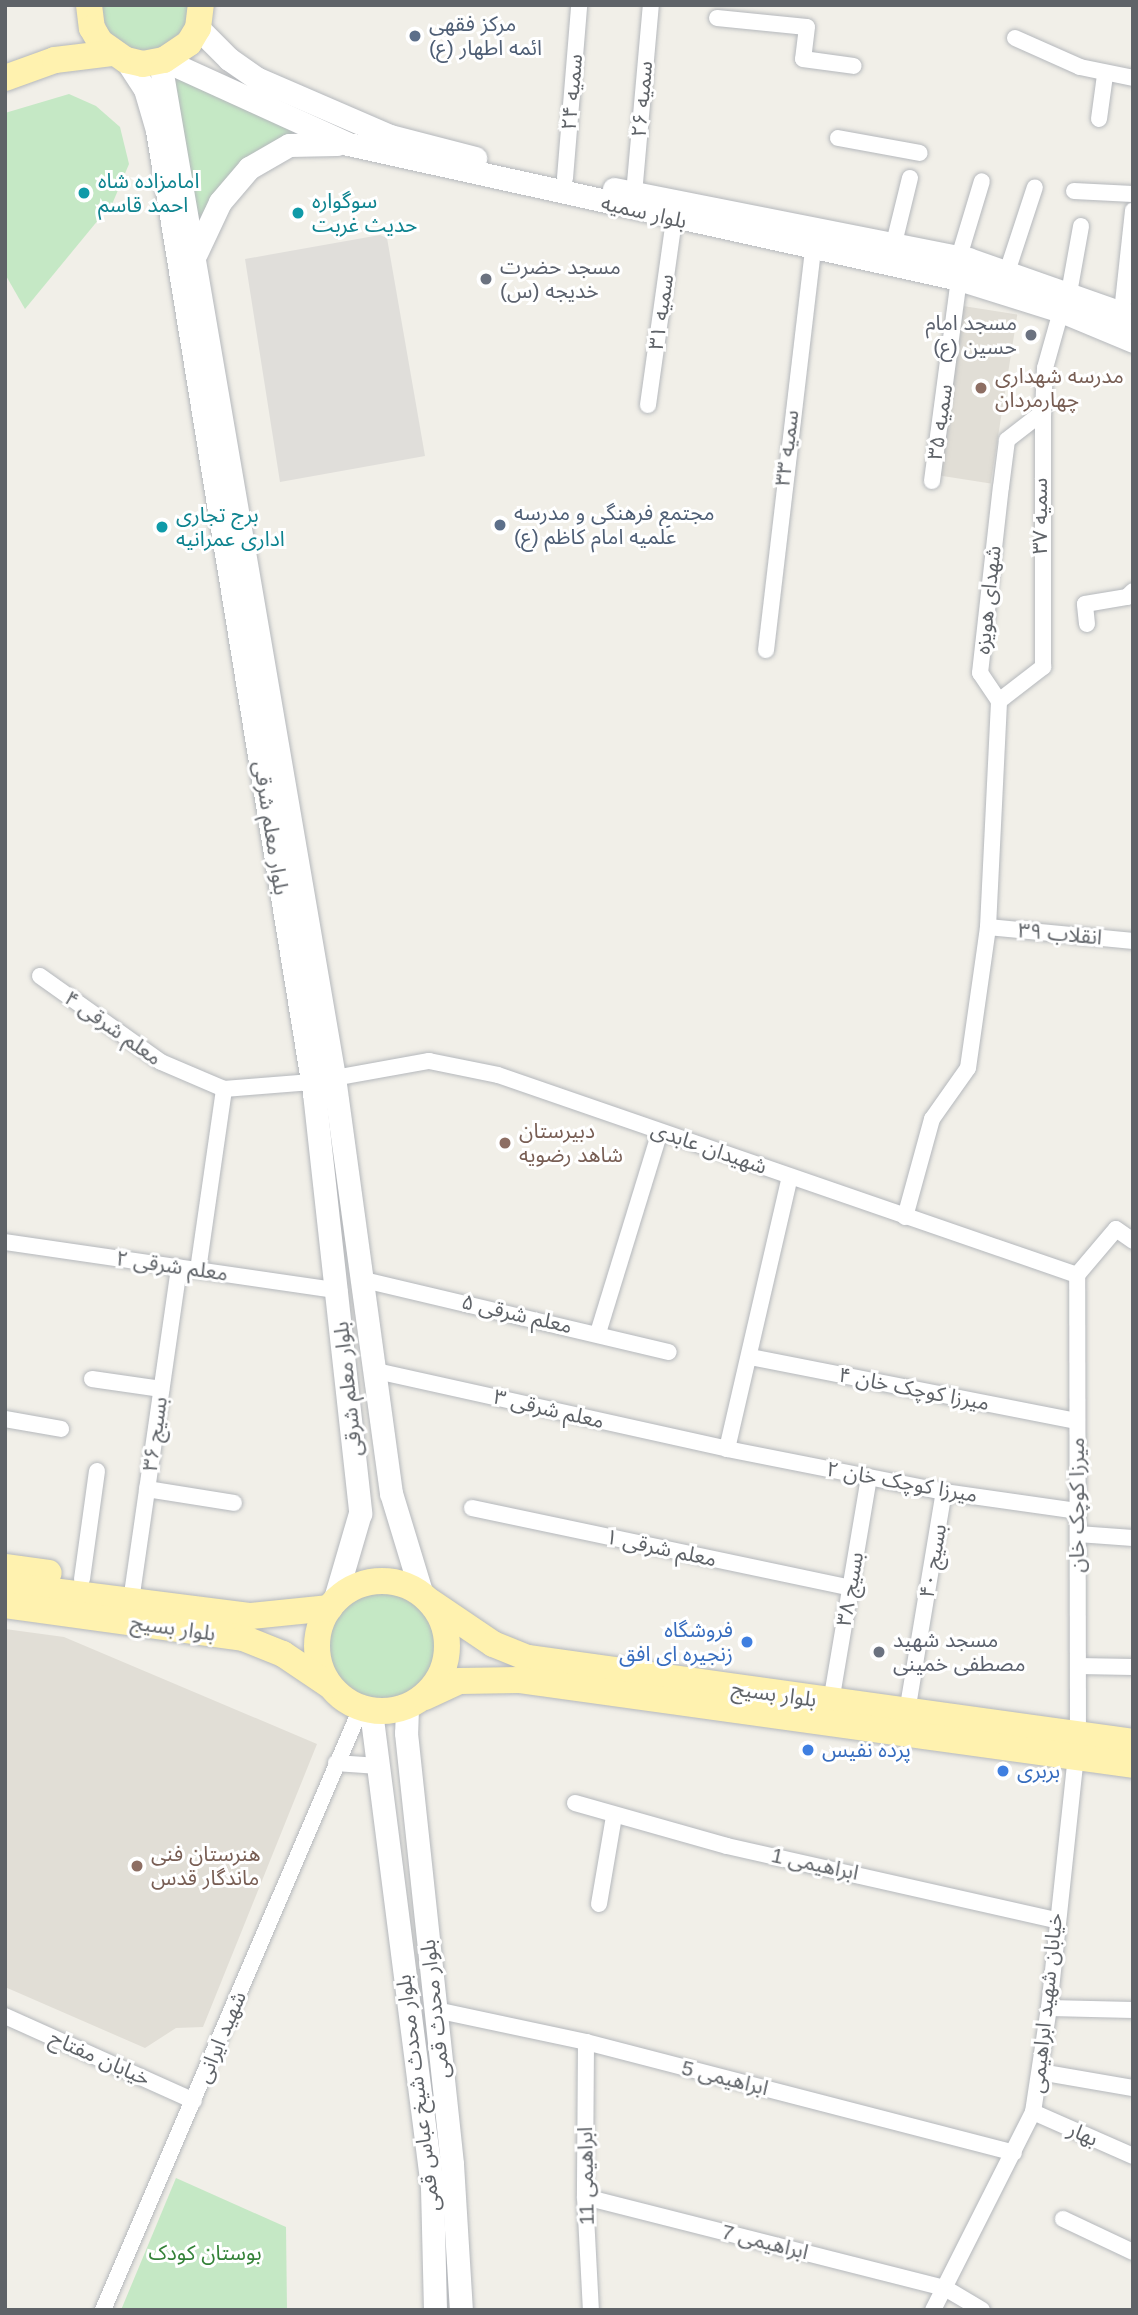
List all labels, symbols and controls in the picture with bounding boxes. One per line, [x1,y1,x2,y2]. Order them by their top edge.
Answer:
place label: مرکز فقهی ائمه اطهار (ع) [429,11,542,61]
marker: مرکز فقهی ائمه اطهار (ع) [407,28,423,44]
street label: سمیه ۲۴ [556,53,588,131]
street label: سمیه ۲۶ [626,60,658,138]
place label: امامزاده شاه احمد قاسم [98,168,199,218]
marker: امامزاده شاه احمد قاسم [76,185,92,201]
place label: سوگواره حدیث غربت [312,188,417,238]
street label: بلوار سمیه [599,190,689,234]
marker: سوگواره حدیث غربت [290,205,306,221]
place label: مسجد حضرت خدیجه (س) [500,254,621,304]
marker: مسجد حضرت خدیجه (س) [478,271,494,287]
street label: سمیه ۳۱ [643,272,679,352]
place label: مسجد امام حسین (ع) [925,310,1017,360]
marker: مسجد امام حسین (ع) [1023,327,1039,343]
place label: مدرسه شهداری چهارمردان [995,363,1124,413]
marker: مدرسه شهداری چهارمردان [973,380,989,396]
street label: سمیه ۳۵ [922,382,958,462]
street label: سمیه ۳۳ [770,408,804,488]
street label: سمیه ۳۷ [1027,478,1053,554]
place label: مجتمع فرهنگی و مدرسه علمیه امام کاظم (ع) [514,500,715,550]
place label: برج تجاری اداری عمرانیه [176,502,285,552]
marker: مجتمع فرهنگی و مدرسه علمیه امام کاظم (ع) [492,517,508,533]
marker: برج تجاری اداری عمرانیه [154,519,170,535]
street label: شهدای هویزه [970,544,1006,656]
street label: بلوار معلم شرقی [248,759,294,897]
street label: انقلاب ۳۹ [1017,918,1103,950]
street label: معلم شرقی ۴ [60,985,166,1071]
street label: شهیدان عابدی [648,1116,770,1180]
place label: دبیرستان شاهد رضویه [519,1118,623,1168]
marker: دبیرستان شاهد رضویه [497,1135,513,1151]
street label: معلم شرقی ۲ [114,1246,230,1286]
street label: معلم شرقی ۵ [459,1289,575,1339]
street label: بلوار معلم شرقی [328,1320,368,1458]
street label: میرزا کوچک خان ۴ [836,1362,992,1416]
street label: معلم شرقی ۳ [491,1384,607,1434]
street label: بسیج ۳۶ [137,1395,173,1473]
street label: میرزا کوچک خان [1064,1437,1090,1573]
street label: میرزا کوچک خان ۲ [824,1456,980,1508]
street label: بسیج ۴۰ [914,1522,952,1600]
street label: معلم شرقی ۱ [603,1524,719,1572]
street label: بسیج ۳۸ [831,1550,869,1628]
street label: بلوار بسیج [129,1610,217,1646]
place label: فروشگاه زنجیره ای افق [619,1617,733,1667]
place label: مسجد شهید مصطفی خمینی [893,1627,1026,1677]
marker: فروشگاه زنجیره ای افق [739,1634,755,1650]
marker: مسجد شهید مصطفی خمینی [871,1644,887,1660]
street label: بلوار بسیج [730,1676,818,1712]
place label: پرده نفیس [822,1737,911,1763]
marker: پرده نفیس [800,1742,816,1758]
place label: بربری [1017,1758,1060,1784]
marker: بربری [995,1763,1011,1779]
place label: هنرستان فنی ماندگار قدس [151,1841,261,1891]
street label: ابراهیمی 1 [769,1842,861,1886]
marker: هنرستان فنی ماندگار قدس [129,1858,145,1874]
street label: خیابان شهید ابراهیمی [1024,1912,1068,2094]
street label: بلوار محدث قمی [415,1938,455,2080]
street label: بلوار محدث شیخ عباس قمی [391,1973,445,2213]
street label: شهید ایرانی [190,1987,252,2087]
street label: خیابان مفتاح [46,2025,154,2091]
street label: ابراهیمی 5 [679,2055,771,2101]
street label: بهار [1064,2116,1102,2152]
street label: ابراهیمی 11 [573,2127,599,2225]
street label: ابراهیمی 7 [719,2219,811,2265]
park label: بوستان کودک [148,2240,262,2266]

